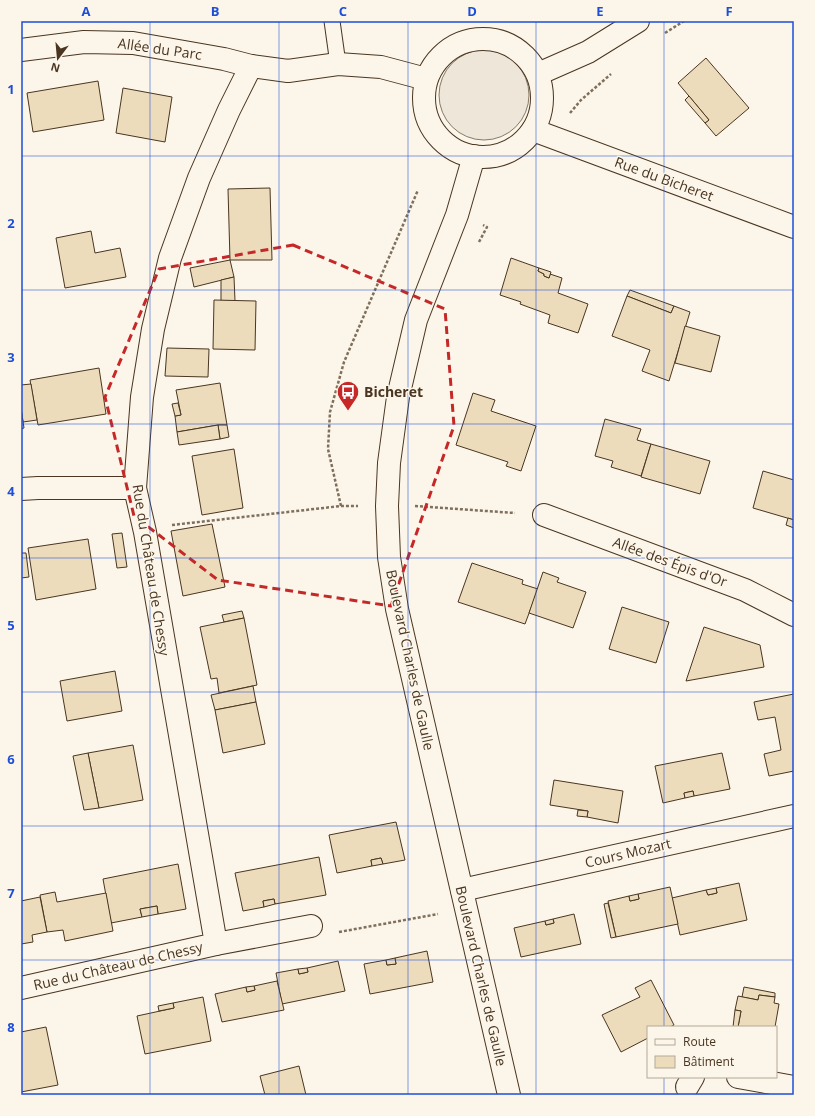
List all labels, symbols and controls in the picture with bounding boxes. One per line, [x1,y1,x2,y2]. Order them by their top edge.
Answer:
text: A [82,2,91,20]
text: B [211,2,220,20]
text: C [339,2,347,20]
text: D [467,2,477,20]
text: E [596,2,604,20]
text: F [725,2,733,20]
street label: Allée du Parc [117,33,204,64]
north arrow [38,38,78,78]
text: N [49,60,61,77]
text: 1 [7,80,15,98]
street label: Rue du Bicheret [612,152,716,205]
text: 2 [7,214,15,232]
text: 3 [7,348,15,366]
bus stop icon: Bicheret [335,379,361,412]
place label: Bicheret [364,382,423,401]
text: 4 [7,482,15,500]
street label: Rue du Château de Chessy [129,483,175,658]
street label: Allée des Épis d'Or [610,532,730,591]
street label: Boulevard Charles de Gaulle [382,568,439,752]
text: 5 [7,616,15,634]
text: 6 [7,750,15,768]
street label: Cours Mozart [583,833,673,872]
text: 7 [7,884,15,902]
street label: Boulevard Charles de Gaulle [452,884,512,1068]
street label: Rue du Château de Chessy [31,937,205,994]
text: 8 [7,1018,15,1036]
legend [647,1026,777,1078]
text: Route [683,1033,716,1050]
text: Bâtiment [683,1053,734,1070]

